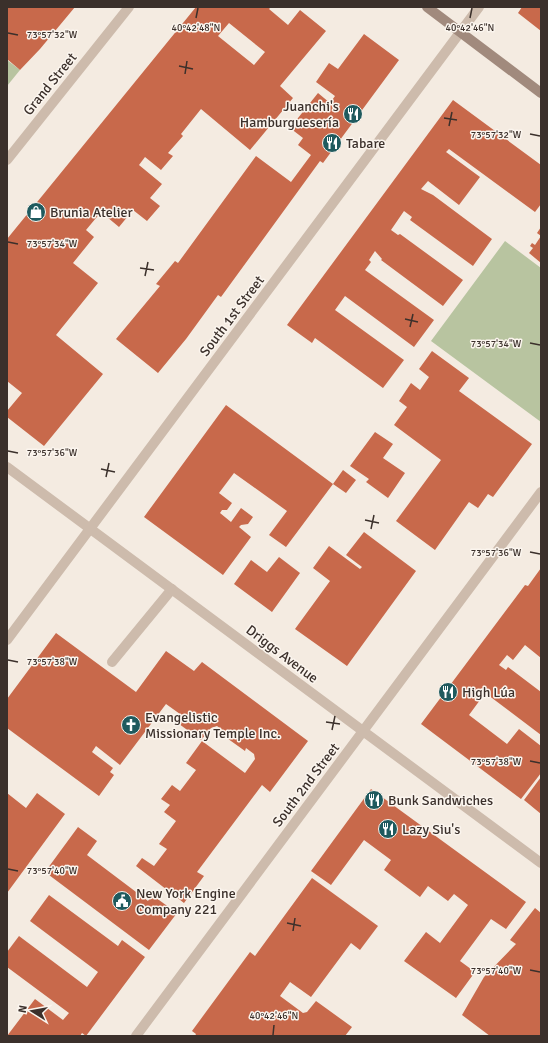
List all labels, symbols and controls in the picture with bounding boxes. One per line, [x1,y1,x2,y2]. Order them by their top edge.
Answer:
text: 40°42'48"N [172,22,220,34]
text: 40°42'46"N [446,22,494,34]
text: 73°57'32"W [27,29,78,41]
street label: Grand Street [20,49,81,119]
place label: Juanchi's Hamburguesería [240,98,339,131]
restaurant icon: Juanchi's Hamburguesería [342,103,364,125]
text: 73°57'32"W [471,129,522,141]
restaurant icon: Tabare [321,132,343,154]
place label: Tabare [346,135,385,152]
shop icon: Brunia Atelier [25,201,47,223]
place label: Brunia Atelier [50,204,134,221]
text: 73°57'34"W [27,238,78,250]
street label: South 1st Street [196,272,268,360]
text: 73°57'34"W [471,338,522,350]
text: 73°57'36"W [27,447,78,459]
text: 73°57'36"W [471,547,522,559]
street label: Driggs Avenue [243,621,321,687]
text: 73°57'38"W [27,656,78,668]
restaurant icon: High Lúa [437,681,459,703]
place label: High Lúa [462,684,515,701]
place label: Evangelistic Missionary Temple Inc. [145,709,281,742]
church icon: Evangelistic Missionary Temple Inc. [120,714,142,736]
street label: South 2nd Street [269,740,343,830]
text: 73°57'38"W [471,756,522,768]
restaurant icon: Bunk Sandwiches [363,789,385,811]
place label: Bunk Sandwiches [388,792,493,809]
restaurant icon: Lazy Siu's [377,818,399,840]
place label: Lazy Siu's [402,821,460,838]
text: 73°57'40"W [27,865,78,877]
place label: New York Engine Company 221 [136,885,236,918]
public building icon: New York Engine Company 221 [111,890,133,912]
text: 73°57'40"W [471,965,522,977]
north arrow [12,991,52,1031]
text: N [16,1004,30,1014]
text: 40°42'46"N [250,1010,298,1022]

